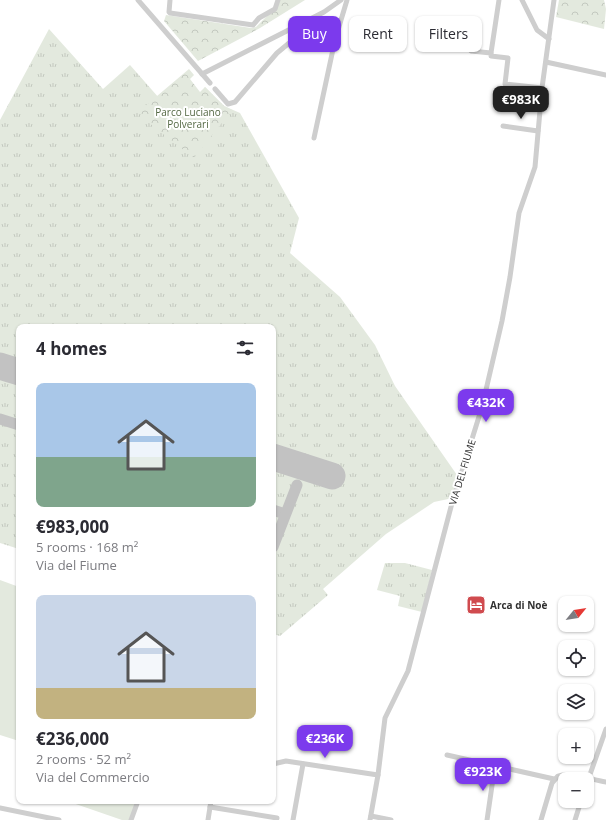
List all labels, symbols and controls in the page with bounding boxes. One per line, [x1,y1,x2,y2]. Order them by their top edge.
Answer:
chip: Buy [288,16,341,52]
chip: Rent [349,16,407,52]
chip: Filters [415,16,482,52]
pin: €983K [493,86,549,120]
text: €983K [502,90,540,108]
park label: Parco Luciano Polverari [155,105,221,131]
text: 4 homes [36,337,107,360]
icon: filters [234,337,256,359]
pin: €432K [458,389,514,423]
text: €432K [467,393,505,411]
icon: home [110,409,182,481]
street label: VIA DEL FIUME [445,437,479,507]
text: €983,000 [36,515,109,538]
text: 5 rooms · 168 m² [36,538,138,556]
text: Via del Fiume [36,556,117,574]
hotel icon: Arca di Noè [465,594,487,616]
north arrow [558,596,594,632]
map controls [558,596,594,808]
place label: Arca di Noè [490,598,548,612]
icon: home [110,621,182,693]
button: locate [558,640,594,676]
button: layers [558,684,594,720]
pin: €236K [297,725,353,759]
text: €236,000 [36,727,109,750]
button: + [558,728,594,764]
text: €236K [306,729,344,747]
text: 2 rooms · 52 m² [36,750,131,768]
pin: €923K [455,758,511,792]
text: €923K [464,762,502,780]
text: Via del Commercio [36,768,150,786]
button: − [558,772,594,808]

